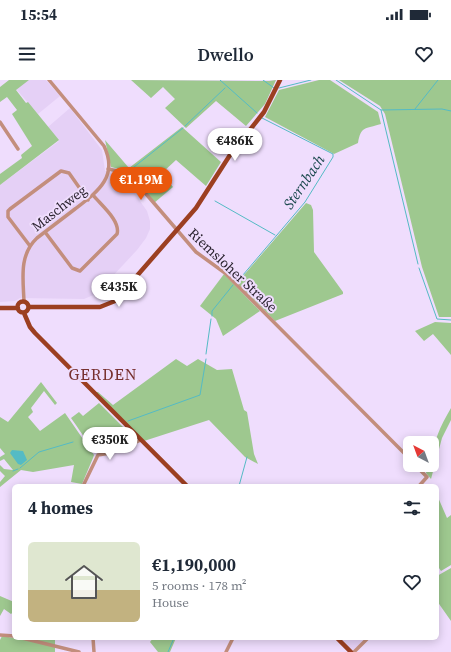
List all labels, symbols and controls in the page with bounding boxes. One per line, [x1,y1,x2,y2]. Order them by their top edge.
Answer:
text: 15:54 [20,4,57,25]
text: Dwello [197,42,254,67]
icon: menu [16,43,38,65]
icon: heart [413,43,435,65]
pin: €486K [207,128,263,162]
text: €486K [216,132,254,149]
water label: Sternbach [278,150,330,213]
pin: €1.19M [108,167,174,201]
text: €1.19M [119,171,163,188]
street label: Maschweg [27,180,91,236]
street label: Riemsloher Straße [184,223,282,317]
pin: €435K [91,274,147,308]
text: €435K [100,278,138,295]
district label: GERDEN [68,363,138,385]
pin: €350K [82,427,138,461]
text: €350K [91,431,129,448]
north arrow [403,436,439,472]
map controls [403,436,439,472]
text: 4 homes [28,496,93,520]
icon: filters [401,497,423,519]
text: €1,190,000 [152,553,236,577]
icon: home [60,558,108,606]
icon: heart [401,571,423,593]
text: 5 rooms · 178 m² [152,577,247,594]
text: House [152,594,189,611]

